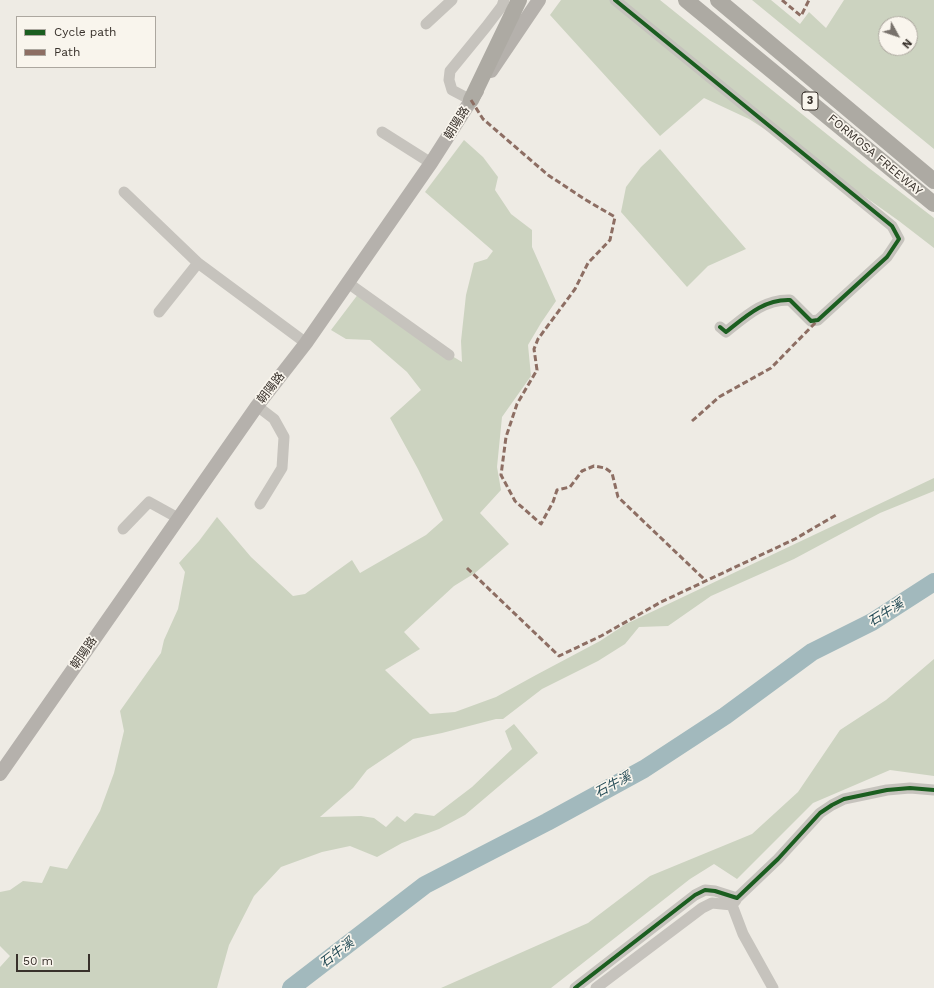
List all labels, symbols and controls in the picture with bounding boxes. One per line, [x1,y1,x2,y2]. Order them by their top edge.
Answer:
legend [16,16,156,68]
north arrow [878,16,918,56]
text: Cycle path [54,25,116,39]
text: N [899,36,914,51]
text: Path [54,45,80,59]
road number: 3 [802,92,818,110]
street label: 朝陽路 [441,104,473,142]
street label: FORMOSA FREEWAY [825,111,925,199]
street label: 朝陽路 [254,369,288,407]
water label: 石牛溪 [865,596,907,630]
street label: 朝陽路 [68,634,100,672]
water label: 石牛溪 [592,769,634,801]
water label: 石牛溪 [317,935,357,971]
scale bar [18,946,92,972]
text: 50 m [23,954,53,968]

